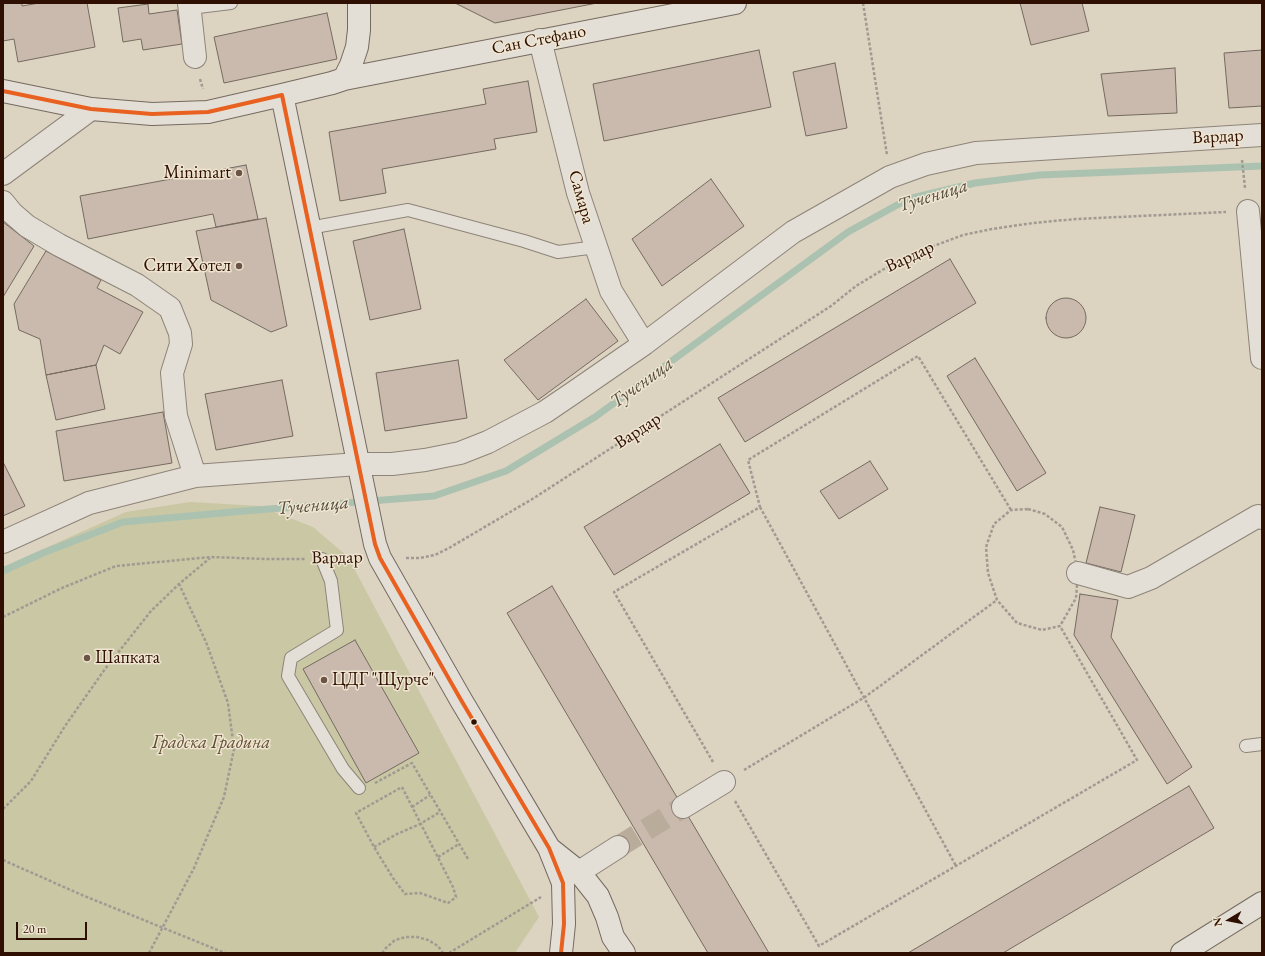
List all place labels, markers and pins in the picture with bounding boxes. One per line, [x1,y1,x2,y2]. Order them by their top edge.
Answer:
place label: Minimart [164,162,231,184]
marker: Minimart [234,168,244,178]
place label: Сити Хотел [144,255,231,277]
marker: Сити Хотел [234,261,244,271]
place label: Шапката [95,647,160,669]
marker: Шапката [82,653,92,663]
place label: ЦДГ "Щурче" [332,669,434,691]
marker: ЦДГ "Щурче" [319,675,329,685]
unlabelled marker [469,717,479,727]

